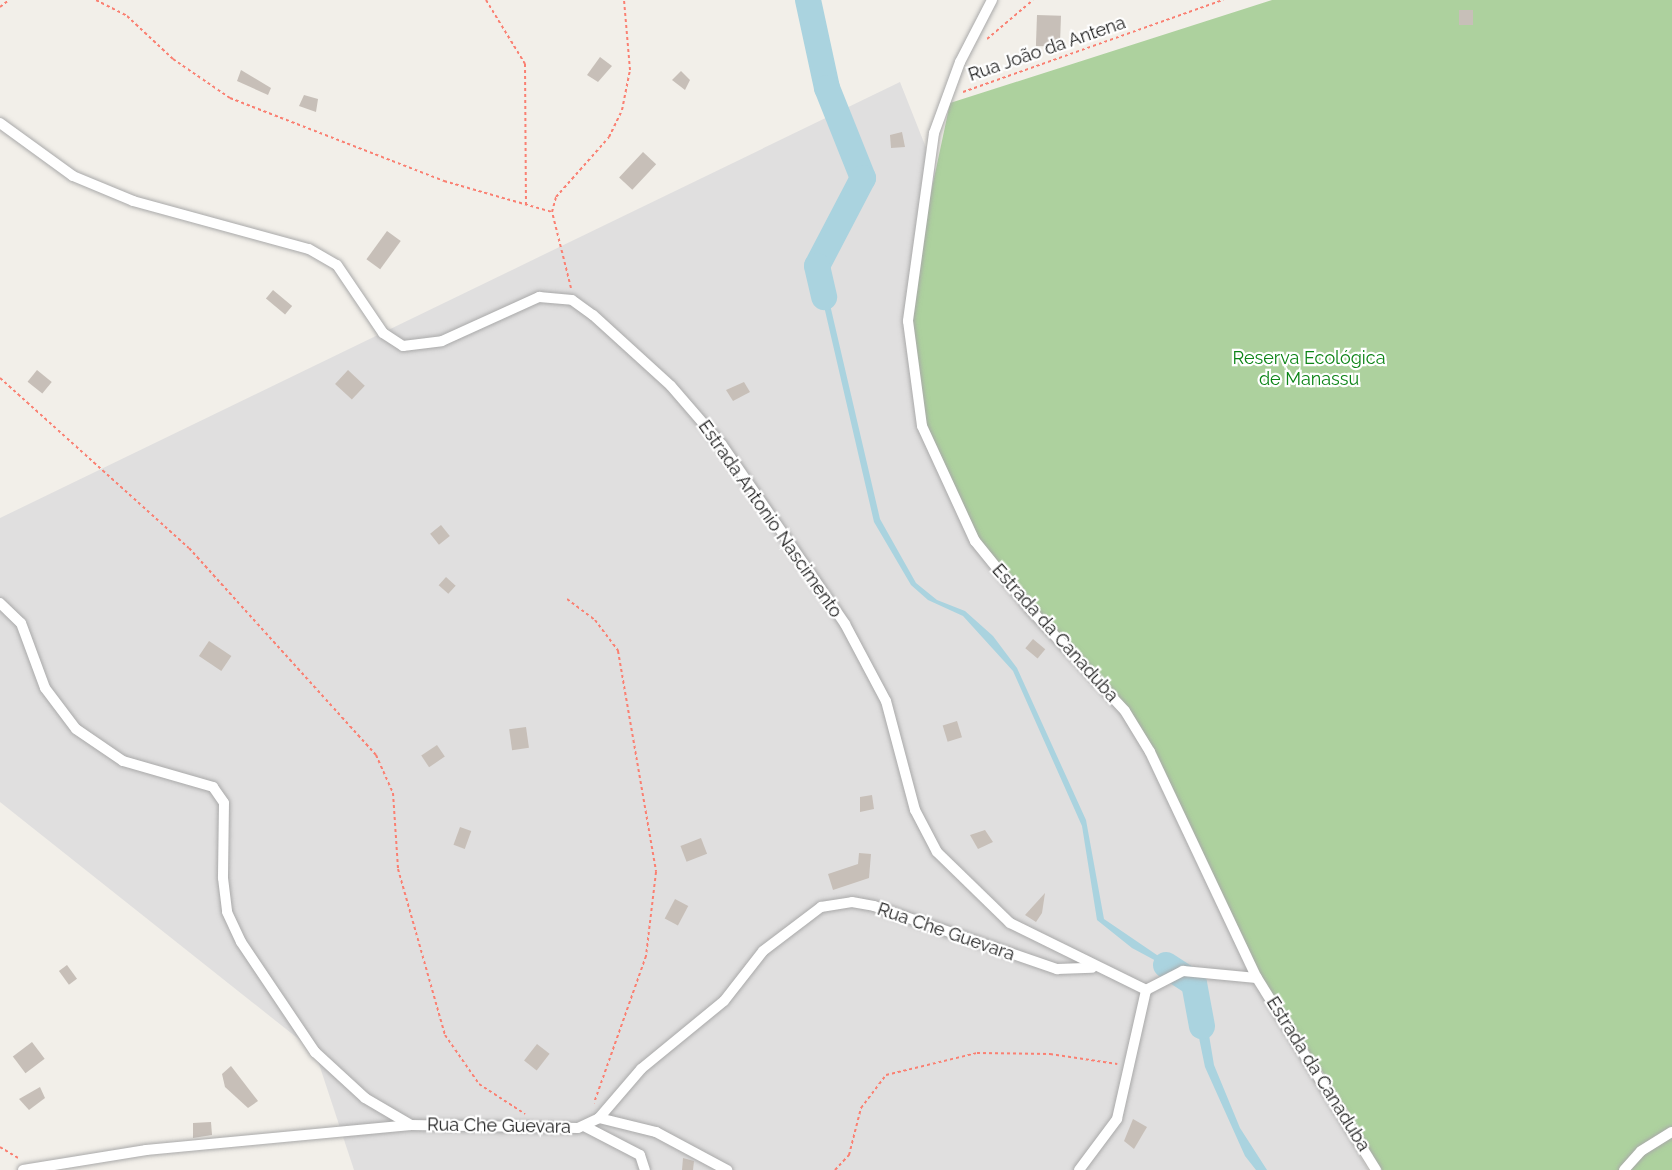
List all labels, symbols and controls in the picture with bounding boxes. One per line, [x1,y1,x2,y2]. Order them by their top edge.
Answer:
street label: Rua João da Antena [965,12,1129,86]
park label: Reserva Ecológica de Manassu [1233,348,1385,391]
street label: Estrada Antonio Nascimento [693,416,847,622]
street label: Estrada da Canaduba [987,560,1123,706]
street label: Rua Che Guevara [874,898,1018,966]
street label: Estrada da Canaduba [1262,993,1374,1155]
street label: Rua Che Guevara [427,1114,571,1138]

